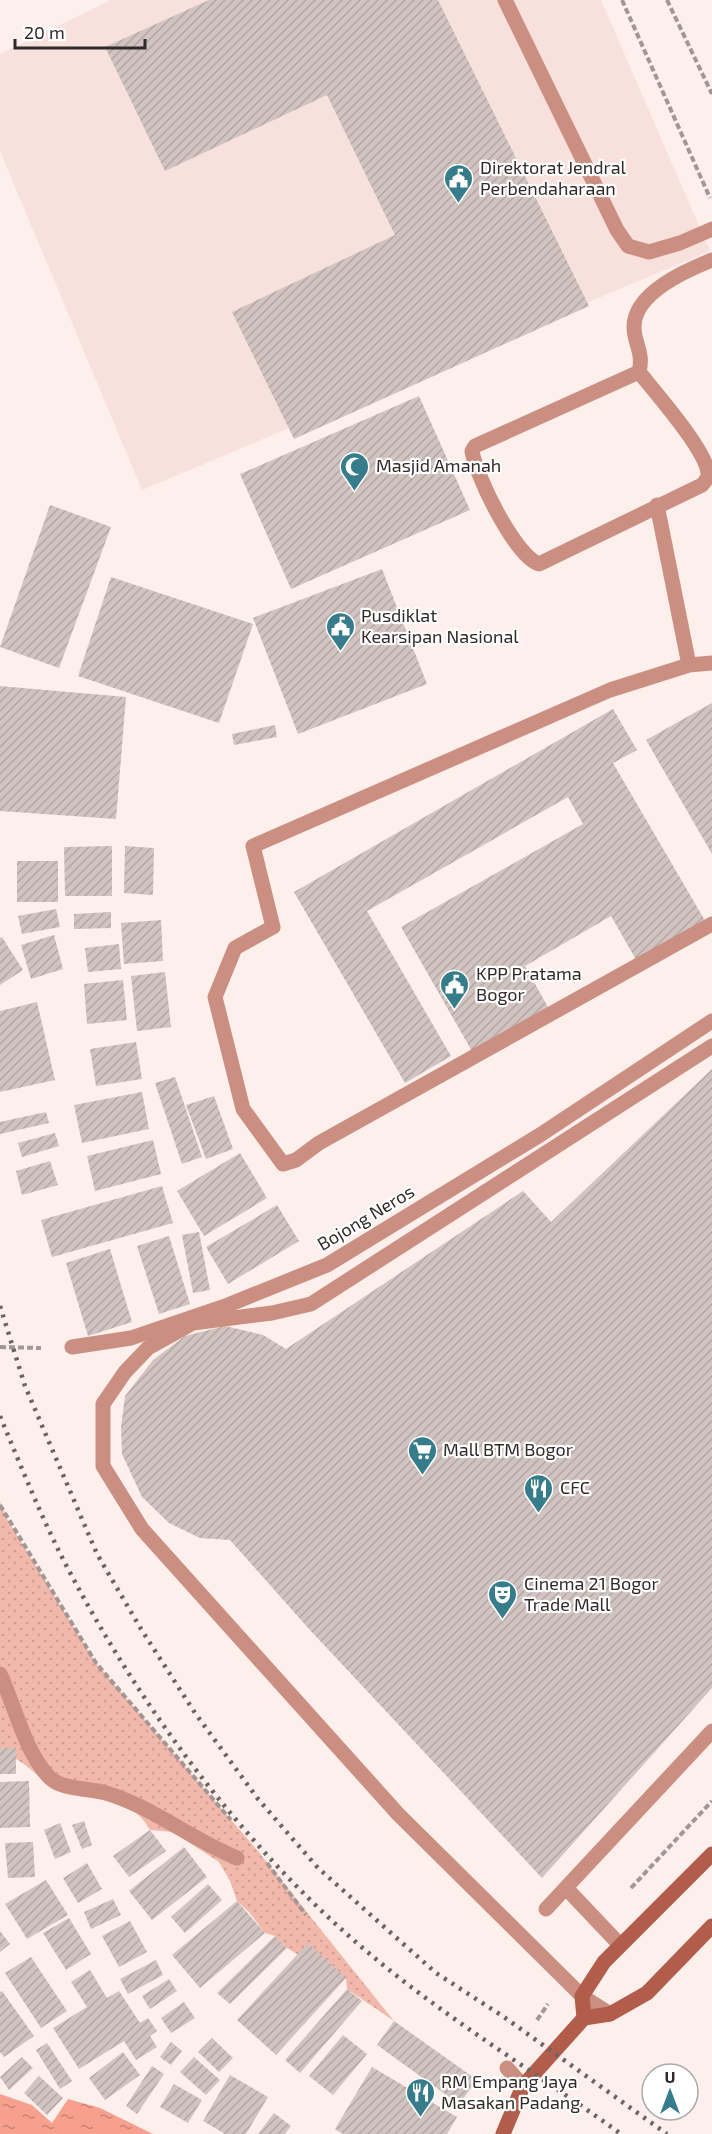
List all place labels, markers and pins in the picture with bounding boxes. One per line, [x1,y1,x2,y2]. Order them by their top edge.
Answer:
place label: Direktorat Jendral Perbendaharaan [480,156,627,199]
public building icon: Direktorat Jendral Perbendaharaan [443,162,475,204]
mosque icon: Masjid Amanah [339,450,371,492]
place label: Masjid Amanah [376,454,501,476]
place label: Pusdiklat Kearsipan Nasional [361,604,519,647]
public building icon: Pusdiklat Kearsipan Nasional [324,610,356,652]
place label: KPP Pratama Bogor [476,962,582,1005]
public building icon: KPP Pratama Bogor [439,968,471,1010]
supermarket icon: Mall BTM Bogor [406,1434,438,1476]
place label: Mall BTM Bogor [443,1438,573,1460]
restaurant icon: CFC [523,1472,555,1514]
place label: CFC [560,1476,590,1498]
place label: Cinema 21 Bogor Trade Mall [524,1572,659,1615]
theatre icon: Cinema 21 Bogor Trade Mall [487,1578,519,1620]
place label: RM Empang Jaya Masakan Padang [441,2070,580,2113]
restaurant icon: RM Empang Jaya Masakan Padang [404,2076,436,2118]

